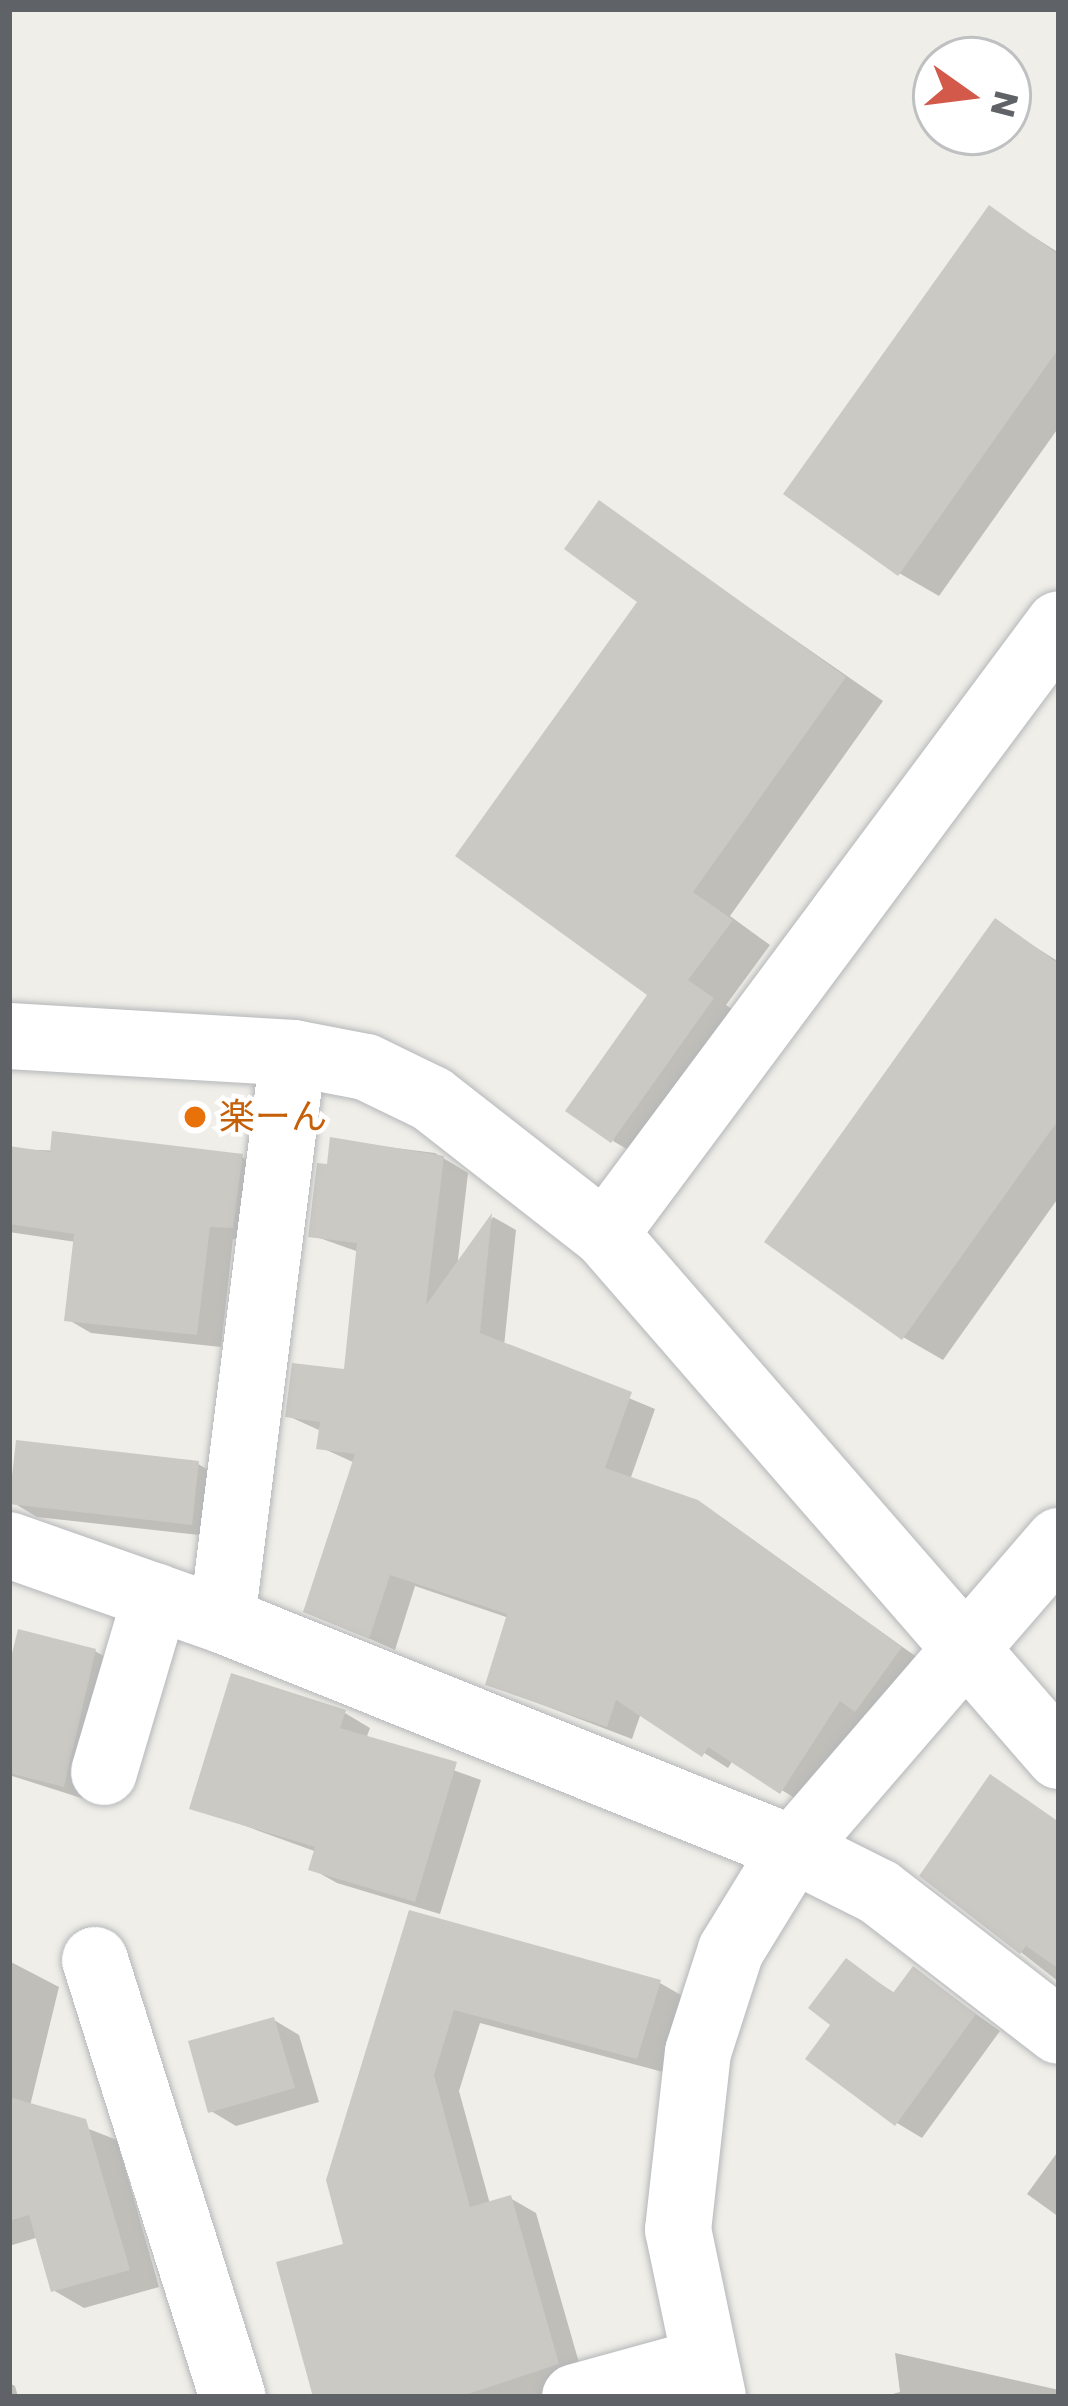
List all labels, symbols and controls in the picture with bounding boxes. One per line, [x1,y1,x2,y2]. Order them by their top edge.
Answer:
north arrow [912,36,1032,156]
text: N [979,86,1030,122]
place label: 楽ーん [219,1095,327,1139]
marker: 楽ーん [182,1104,208,1130]

